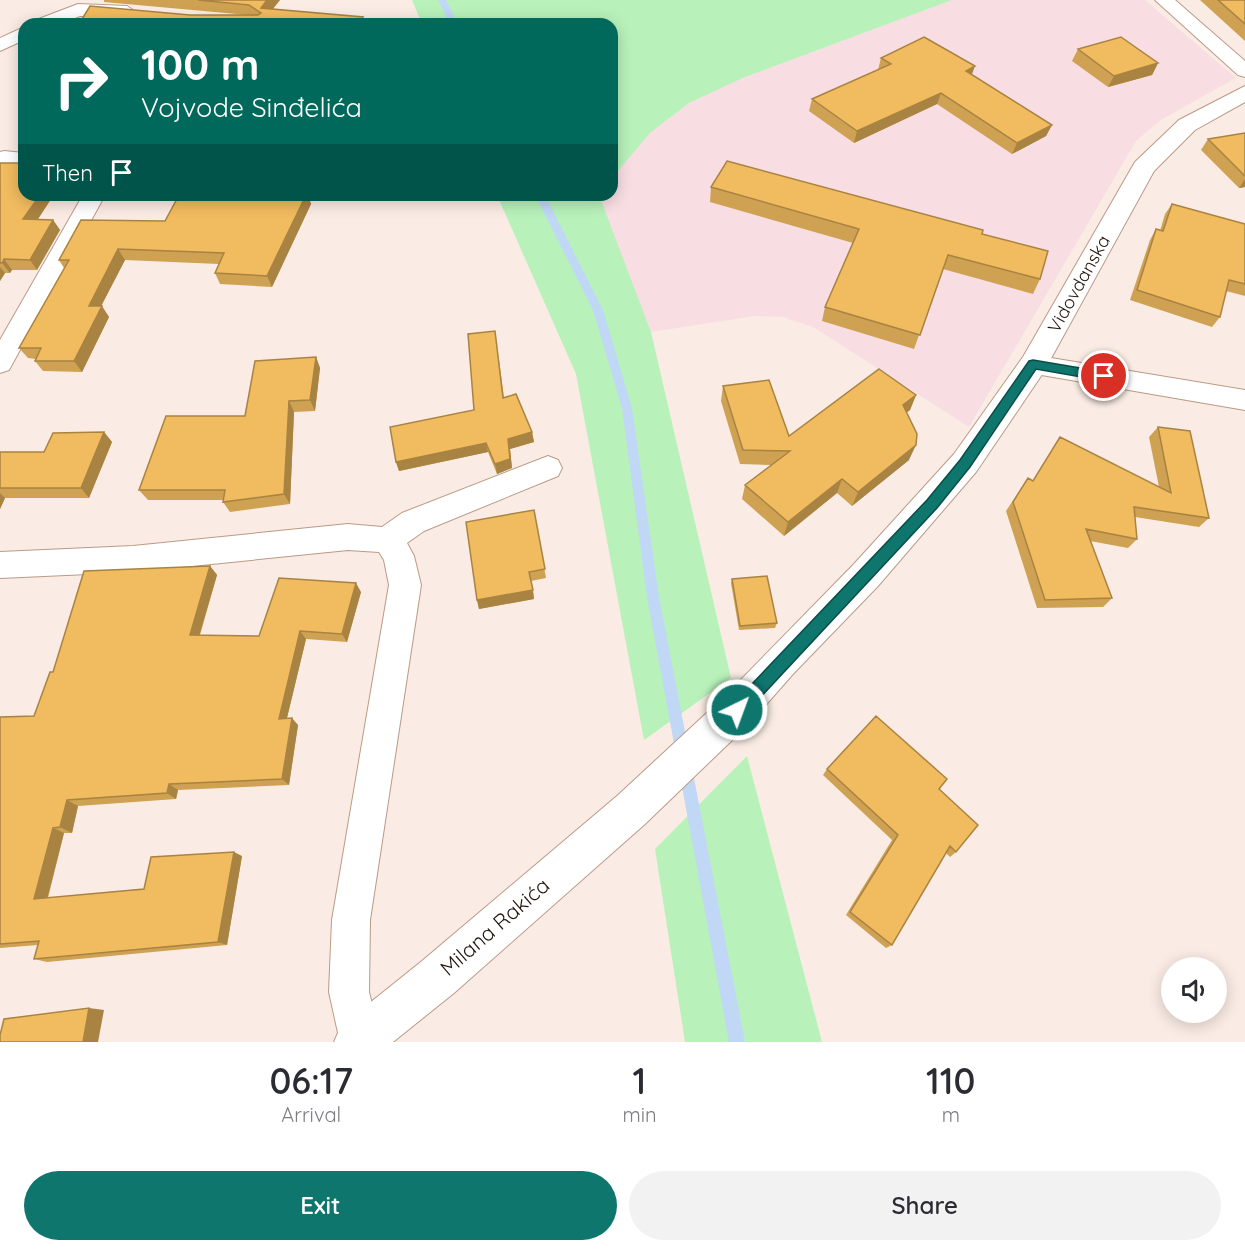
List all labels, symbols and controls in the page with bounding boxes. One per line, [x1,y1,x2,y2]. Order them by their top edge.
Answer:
text: 100 m [141,38,259,91]
icon: right [42,42,120,120]
text: Vojvode Sinđelića [141,90,362,124]
icon: arrive [105,156,138,189]
text: Then [42,159,93,187]
street label: Vidovdanska [1042,231,1115,337]
pin [1078,350,1129,401]
icon: arrive [1087,359,1120,392]
position arrow [705,678,769,742]
street label: Milana Rakića [434,872,554,981]
map controls [1161,957,1227,1023]
button: sound [1161,957,1227,1023]
text: 06:17 [269,1058,353,1103]
text: 1 [633,1058,646,1103]
text: 110 [926,1058,976,1103]
text: Arrival [281,1102,341,1127]
text: min [622,1102,657,1127]
text: m [942,1102,960,1127]
button: Exit [24,1171,617,1240]
button: Share [629,1171,1221,1240]

